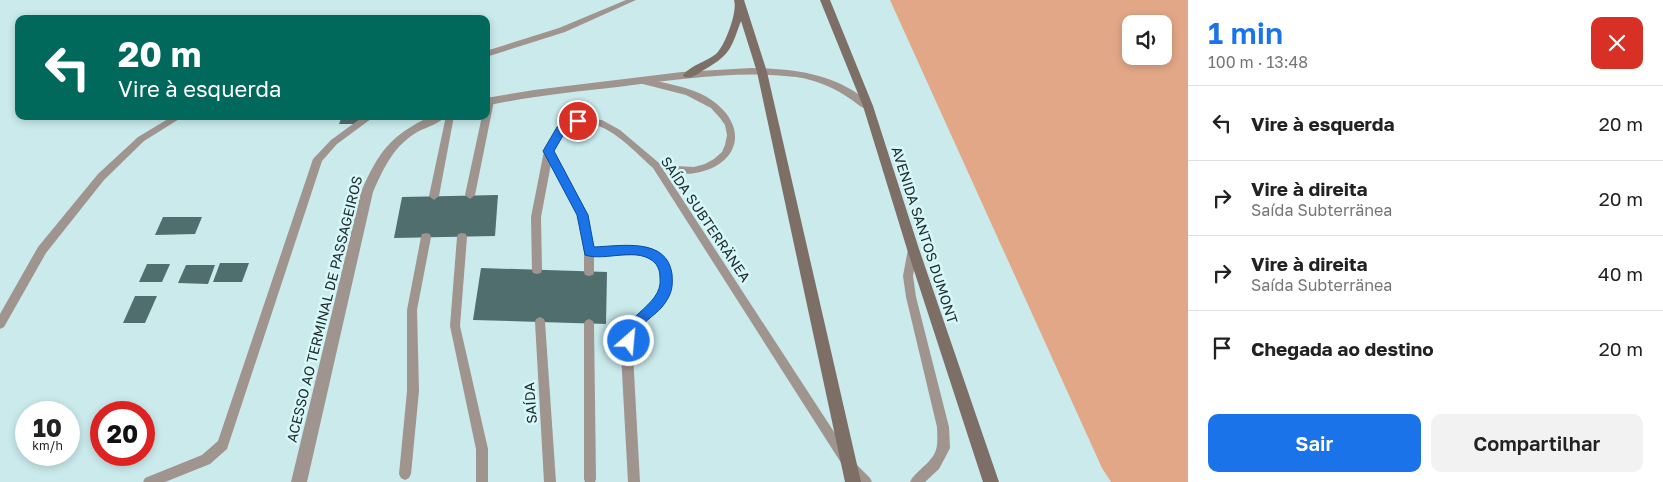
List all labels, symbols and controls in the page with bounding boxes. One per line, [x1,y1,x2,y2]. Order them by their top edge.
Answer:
map controls [1122,15,1172,65]
button: sound [1122,15,1172,65]
text: 1 min [1208,15,1283,51]
button: close [1591,17,1643,69]
text: 20 m [118,33,201,75]
icon: left [35,35,100,100]
text: 100 m · 13:48 [1208,52,1308,72]
text: Vire à esquerda [118,75,282,102]
pin [557,100,599,142]
icon: arrive [564,107,592,135]
icon: left [1208,109,1236,137]
text: Vire à esquerda [1251,112,1394,135]
text: 20 m [1599,112,1643,135]
street label: AVENIDA SANTOS DUMONT [888,144,962,326]
street label: SAÍDA SUBTERRÄNEA [658,153,755,285]
street label: ACESSO AO TERMINAL DE PASSAGEIROS [283,174,365,444]
text: Vire à direita [1251,177,1368,200]
icon: right [1208,184,1236,212]
text: 20 m [1599,187,1643,210]
text: Saída Subterränea [1251,200,1392,220]
text: Vire à direita [1251,252,1368,275]
icon: right [1208,259,1236,287]
text: 40 m [1598,262,1643,285]
text: Saída Subterränea [1251,275,1392,295]
position arrow [602,314,654,366]
icon: arrive [1208,334,1236,362]
text: Chegada ao destino [1251,337,1434,360]
text: 20 m [1599,337,1643,360]
street label: SAÍDA [520,381,540,424]
speed limit sign: 20 [90,401,155,466]
text: 10 [33,412,62,443]
button: Sair [1208,414,1421,472]
button: Compartilhar [1431,414,1643,472]
text: km/h [32,438,63,453]

